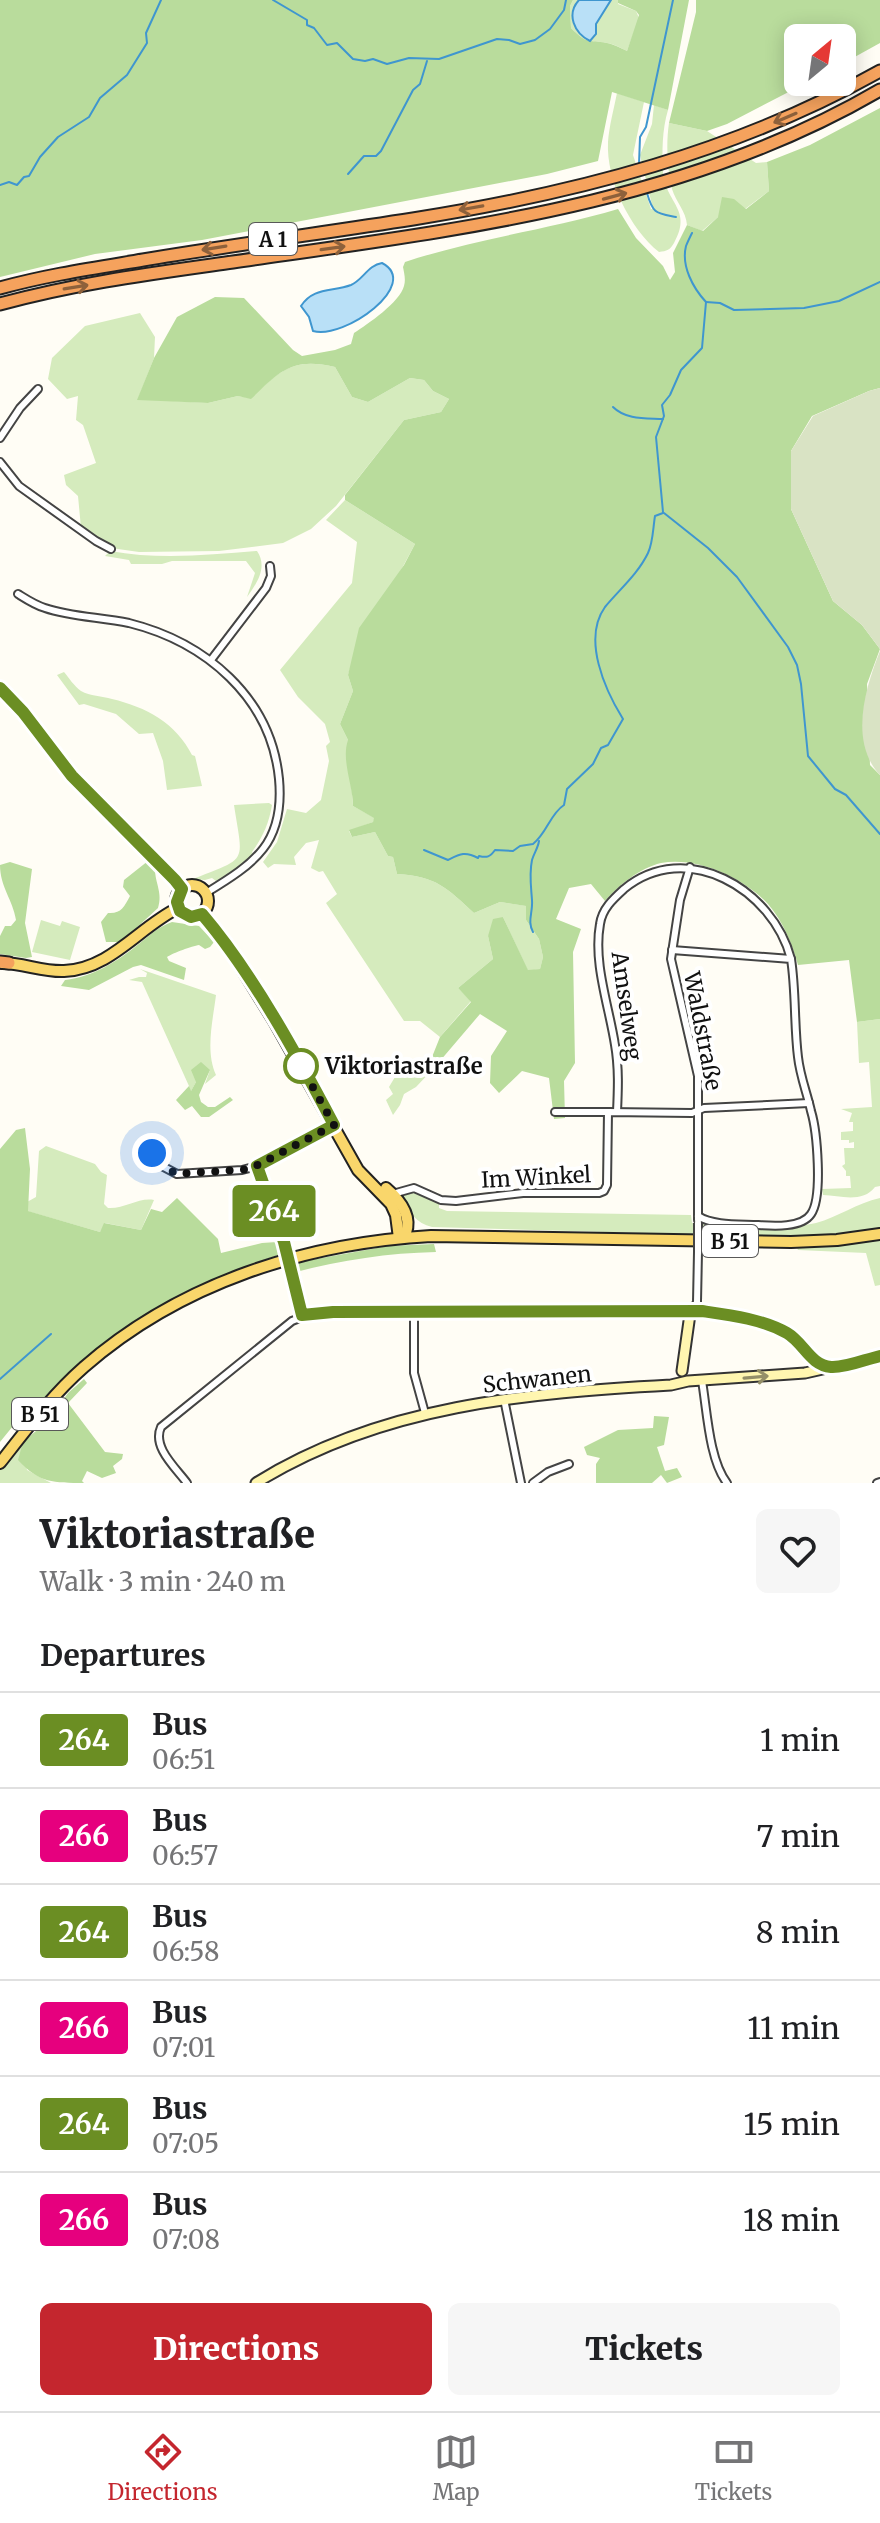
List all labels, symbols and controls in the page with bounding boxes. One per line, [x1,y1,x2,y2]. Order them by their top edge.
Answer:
north arrow [784,24,856,96]
map controls [784,24,856,96]
one-way arrow [773,111,798,126]
one-way arrow [601,188,627,203]
one-way arrow [459,202,484,217]
road number: A 1 [249,223,297,255]
one-way arrow [320,240,345,255]
one-way arrow [202,241,227,256]
one-way arrow [63,278,88,293]
street label: Amselweg [605,949,648,1062]
street label: Waldstraße [678,968,728,1093]
marker: Viktoriastraße [284,1049,318,1083]
place label: Viktoriastraße [324,1052,483,1080]
your location [132,1133,172,1173]
street label: Im Winkel [480,1160,592,1194]
line badge: 264 [228,1185,320,1237]
text: 264 [249,1193,300,1229]
road number: B 51 [702,1225,758,1257]
street label: Schwanen [481,1359,593,1399]
one-way arrow [742,1369,769,1384]
road number: B 51 [12,1398,68,1430]
button: heart [756,1509,840,1593]
text: Viktoriastraße [40,1511,315,1558]
text: Walk · 3 min · 240 m [40,1565,286,1598]
text: Departures [40,1636,206,1674]
text: Bus [152,1705,208,1743]
text: 1 min [760,1721,840,1759]
text: 264 [59,1722,110,1758]
text: 06:51 [152,1743,215,1776]
text: Bus [152,1801,208,1839]
text: 7 min [756,1817,840,1855]
text: 266 [59,1818,109,1854]
text: 06:57 [152,1839,218,1872]
text: Bus [152,1897,208,1935]
text: 8 min [756,1913,840,1951]
text: 264 [59,1914,110,1950]
text: 06:58 [152,1935,220,1968]
text: Bus [152,1993,208,2031]
text: 11 min [747,2009,840,2047]
text: 266 [59,2010,109,2046]
text: 07:01 [152,2031,215,2064]
text: Bus [152,2089,208,2127]
text: 15 min [743,2105,840,2143]
text: 264 [59,2106,110,2142]
text: 07:05 [152,2127,219,2160]
text: Bus [152,2185,208,2223]
text: 18 min [743,2201,840,2239]
text: 266 [59,2202,109,2238]
text: 07:08 [152,2223,220,2256]
button: Directions [40,2303,432,2395]
button: Tickets [448,2303,840,2395]
tab: Directions [108,2430,218,2506]
tab: Map [433,2430,480,2506]
tab: Tickets [695,2430,772,2506]

